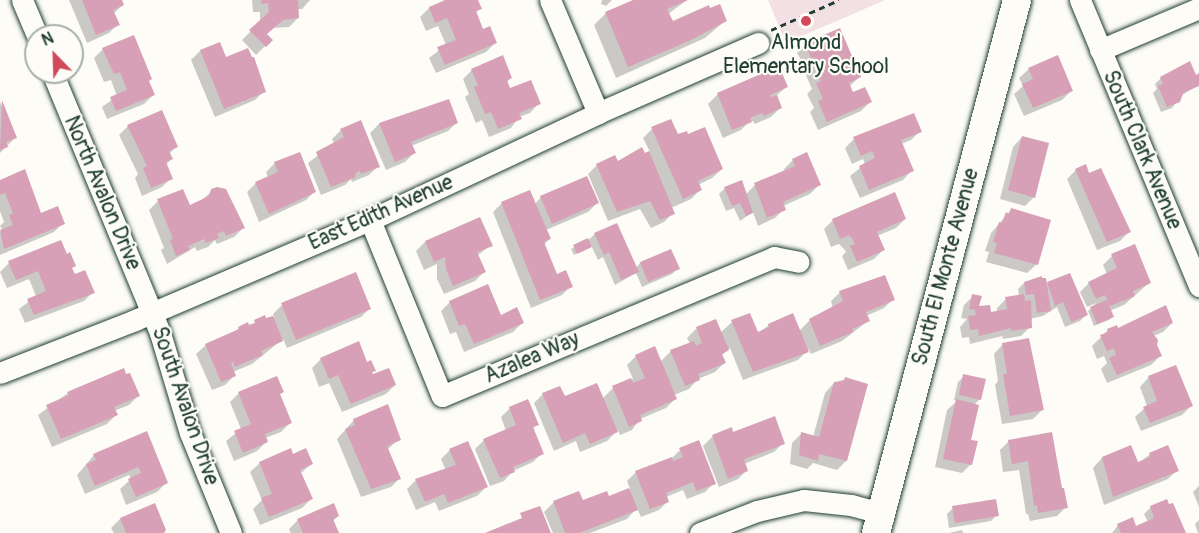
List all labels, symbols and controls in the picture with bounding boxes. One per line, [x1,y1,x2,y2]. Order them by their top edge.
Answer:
marker: Almond Elementary School [799,14,813,28]
north arrow [24,24,84,84]
text: N [39,28,57,51]
place label: Almond Elementary School [723,30,889,80]
street label: South Clark Avenue [1097,67,1187,233]
street label: North Avalon Drive [58,112,146,274]
street label: South El Monte Avenue [908,166,984,368]
street label: East Edith Avenue [305,170,457,256]
street label: South Avalon Drive [146,323,224,489]
street label: Azalea Way [481,327,583,389]

